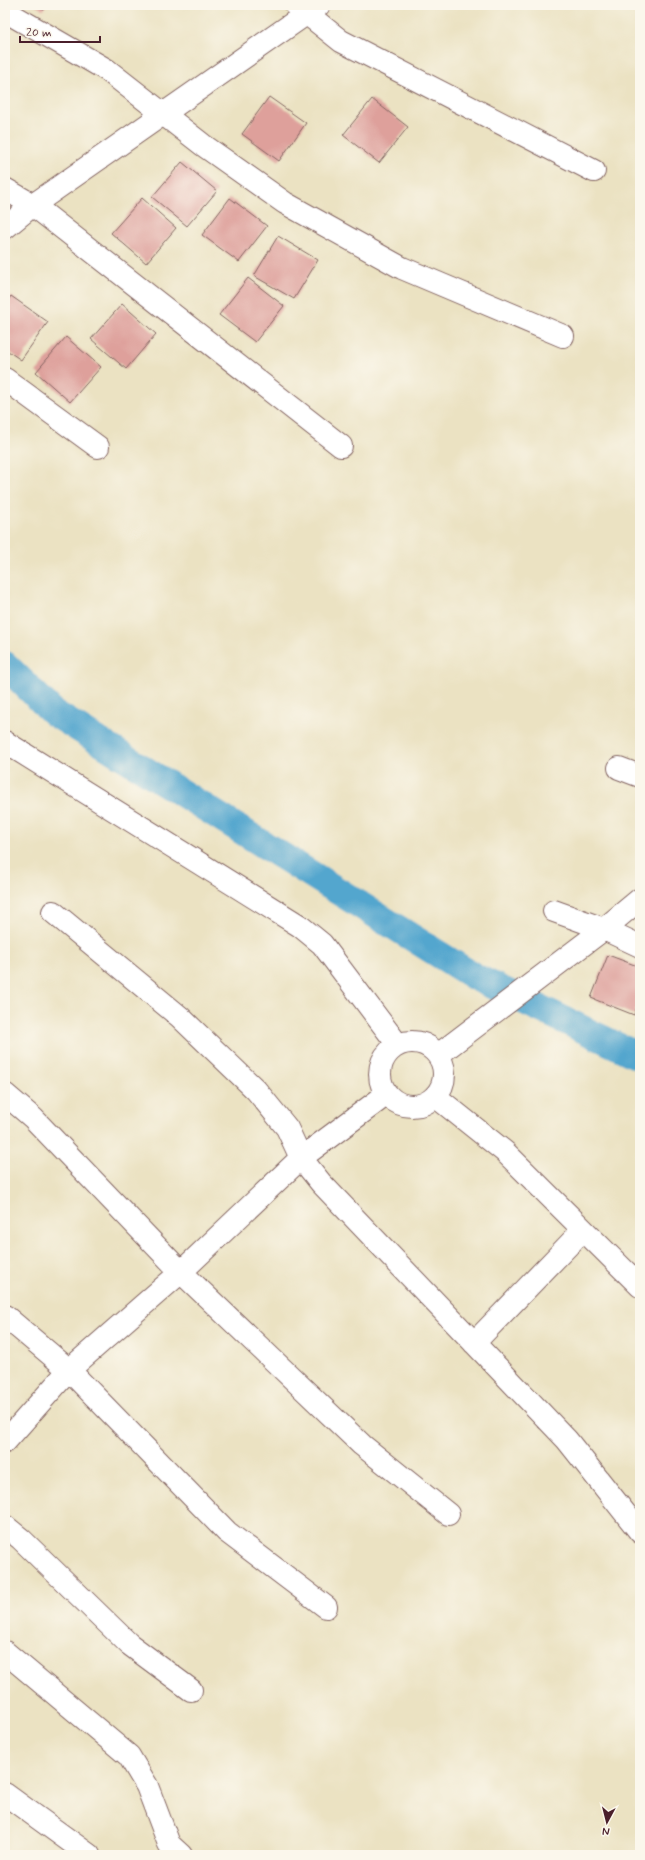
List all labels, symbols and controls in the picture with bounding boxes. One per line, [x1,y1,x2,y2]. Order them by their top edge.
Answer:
scale bar [20,18,100,44]
text: 20 m [26,25,52,41]
north arrow [587,1802,627,1842]
text: N [601,1824,610,1838]

